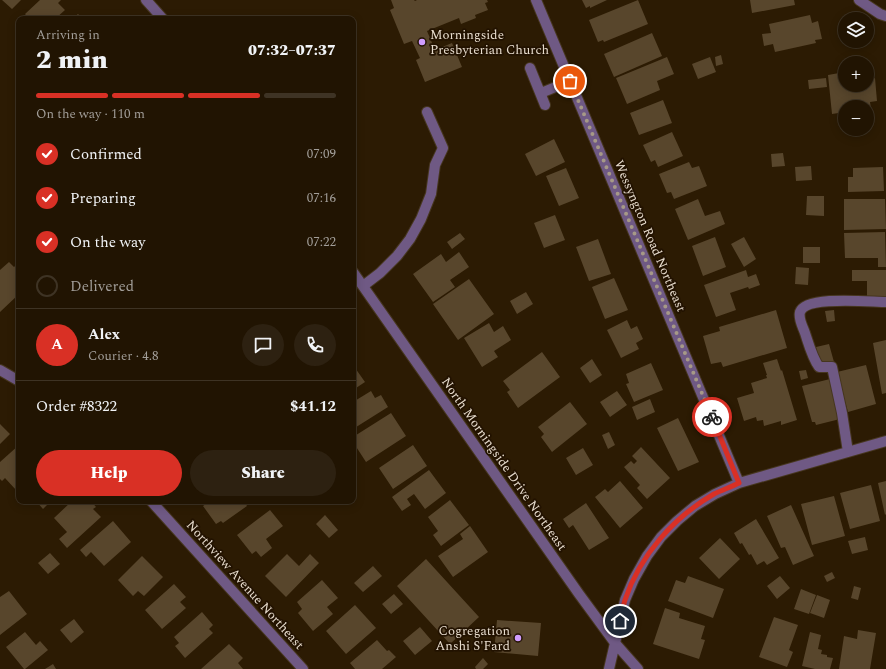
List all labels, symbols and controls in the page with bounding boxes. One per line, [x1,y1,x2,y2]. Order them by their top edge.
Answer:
map controls [838,12,874,136]
button: layers [838,12,874,48]
text: Arriving in [36,25,100,45]
place label: Morningside Presbyterian Church [430,25,550,60]
marker: Morningside Presbyterian Church [417,37,427,47]
text: 07:32–07:37 [248,39,336,62]
text: 2 min [36,40,108,80]
button: + [838,56,874,92]
pin [553,64,587,98]
icon: bag [559,70,581,92]
button: − [838,100,874,136]
text: On the way · 110 m [36,104,145,124]
icon: check [36,143,58,165]
text: Confirmed [70,143,142,166]
text: 07:09 [307,144,336,164]
street label: Wessyngton Road Northeast [609,157,691,315]
icon: check [36,187,58,209]
text: Preparing [70,187,136,210]
text: 07:16 [307,188,336,208]
icon: check [36,231,58,253]
text: On the way [70,231,145,254]
text: 07:22 [307,232,336,252]
text: Delivered [70,275,134,298]
text: Alex [88,323,120,346]
button: chat [242,324,284,366]
button: phone [294,324,336,366]
text: A [51,333,63,356]
text: Courier · 4.8 [88,346,158,366]
street label: North Morningside Drive Northeast [436,373,572,555]
text: Order #8322 [36,395,117,418]
text: $41.12 [290,395,336,418]
courier [692,397,732,437]
icon: bike [701,406,723,428]
button: Help [36,450,182,496]
button: Share [190,450,336,496]
street label: Northview Avenue Northeast [181,516,309,654]
pin [603,604,637,638]
icon: home [609,610,631,632]
place label: Cogregation Anshi S'Fard [436,621,510,656]
marker: Cogregation Anshi S'Fard [513,633,523,643]

